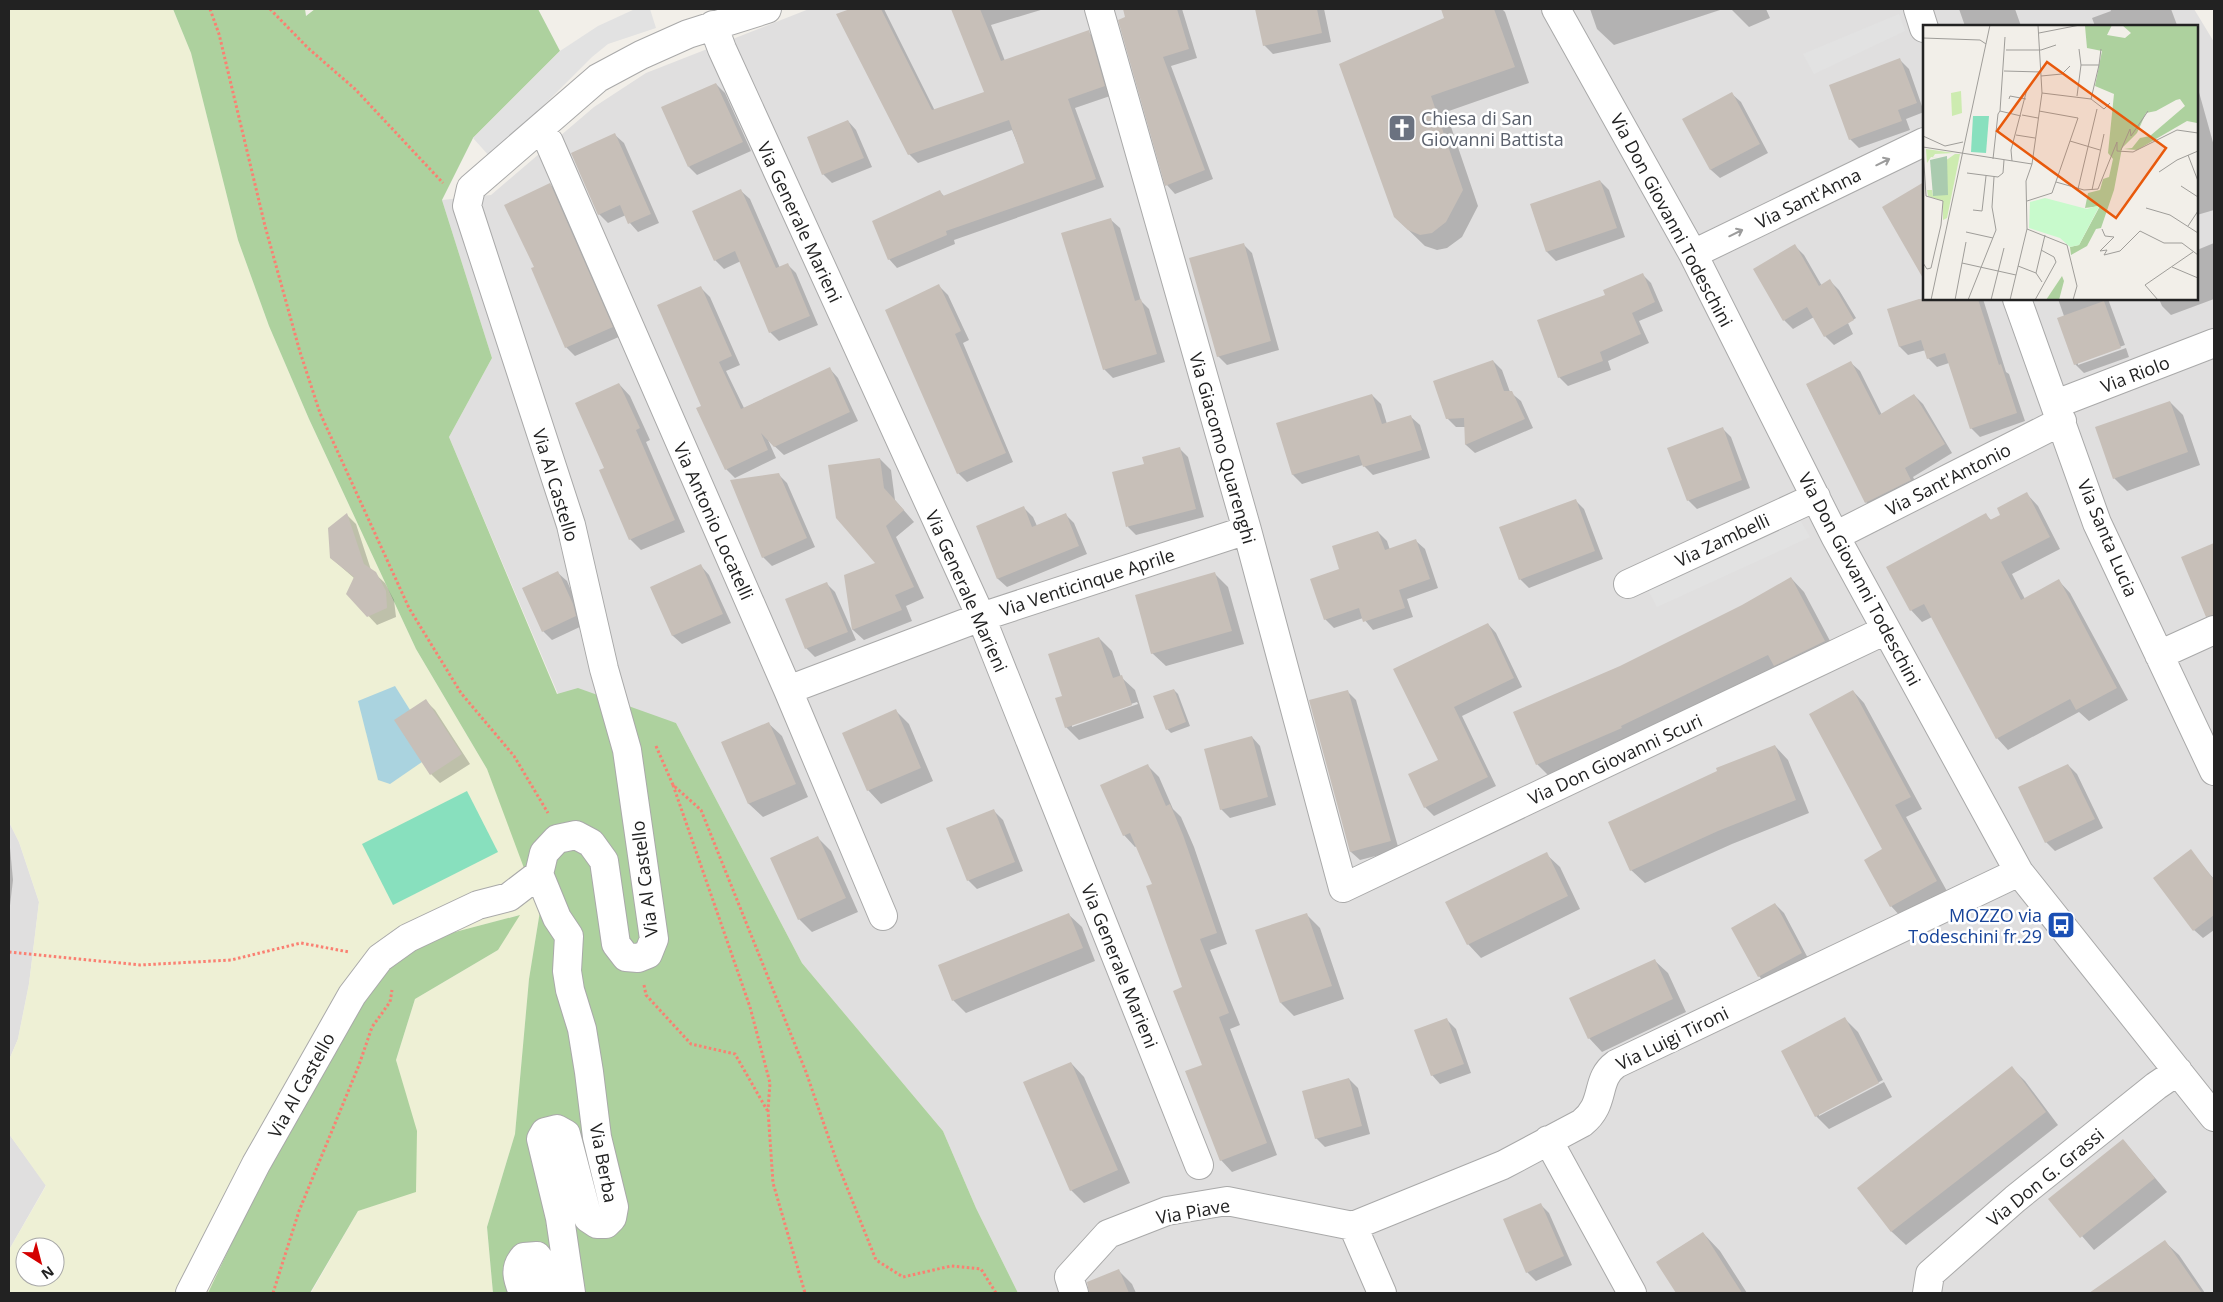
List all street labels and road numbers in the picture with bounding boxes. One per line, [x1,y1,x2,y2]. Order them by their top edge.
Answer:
street label: Via Don Giovanni Todeschini [1605,109,1739,331]
street label: Via Generale Marieni [752,138,848,306]
street label: Via Sant'Anna [1751,162,1865,234]
street label: Via Giacomo Quarenghi [1184,349,1262,547]
street label: Via Riolo [2097,350,2173,398]
street label: Via Al Castello [527,426,585,544]
street label: Via Sant'Antonio [1881,437,2015,521]
street label: Via Antonio Locatelli [669,439,759,603]
street label: Via Don Giovanni Todeschini [1793,468,1927,690]
street label: Via Santa Lucia [2072,476,2144,600]
street label: Via Generale Marieni [920,506,1014,676]
street label: Via Zambelli [1671,508,1773,572]
street label: Via Venticinque Aprile [996,542,1178,622]
street label: Via Don Giovanni Scuri [1524,708,1706,810]
street label: Via Al Castello [625,820,663,938]
street label: Via Generale Marieni [1076,880,1164,1052]
street label: Via Luigi Tironi [1612,1000,1732,1076]
street label: Via Al Castello [262,1028,340,1142]
street label: Via Berba [585,1121,623,1205]
street label: Via Don G. Grassi [1981,1122,2109,1232]
street label: Via Piave [1154,1193,1232,1229]

